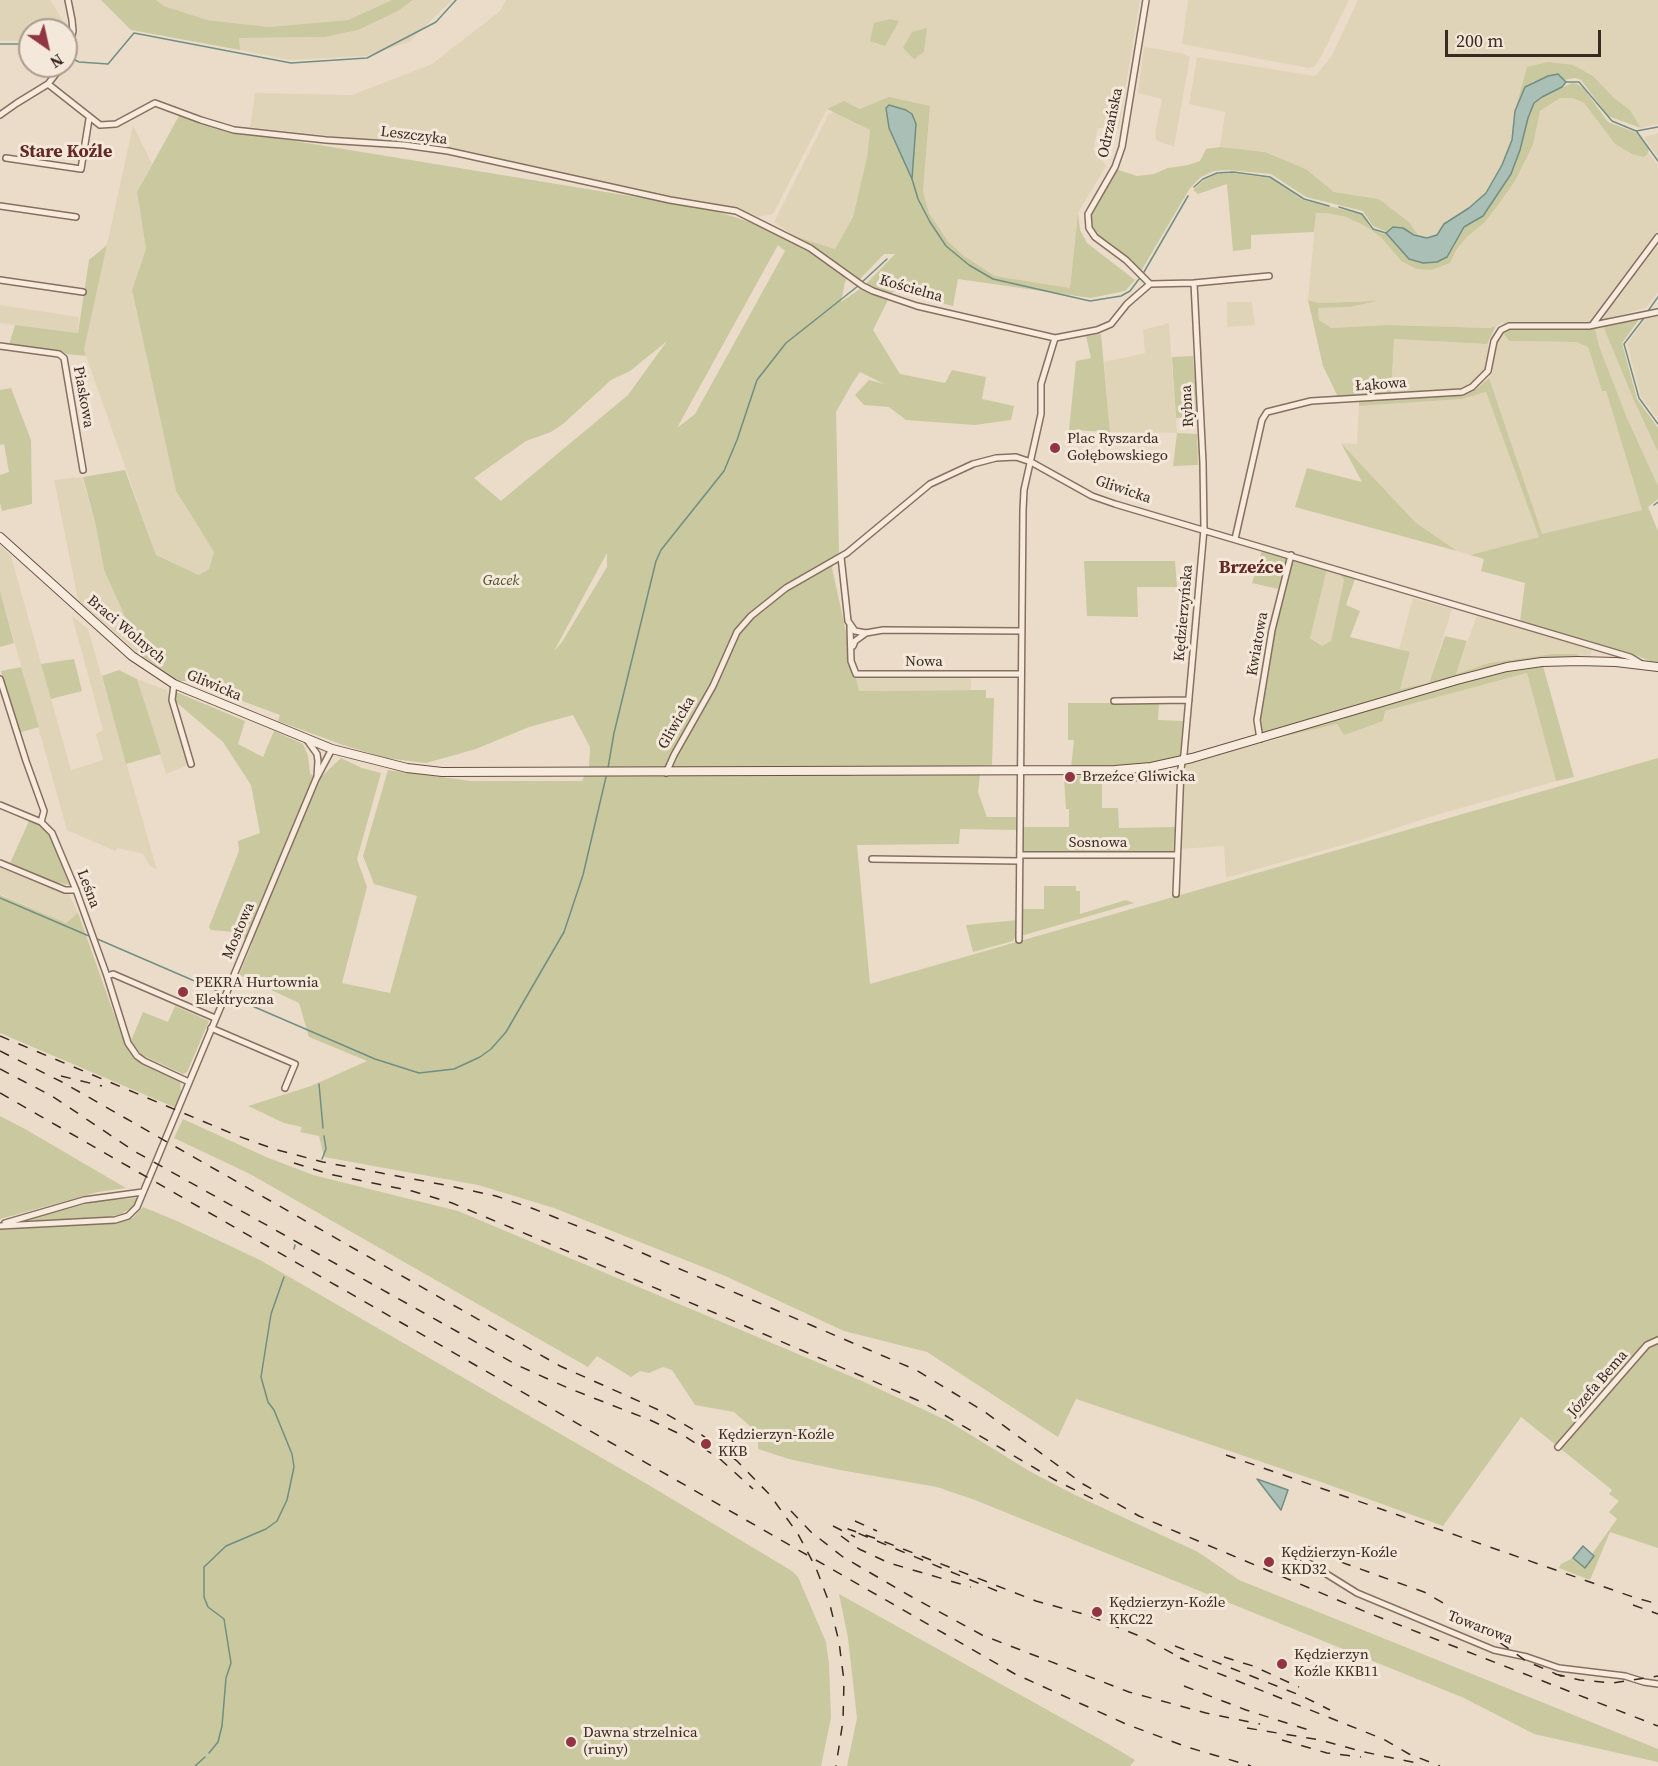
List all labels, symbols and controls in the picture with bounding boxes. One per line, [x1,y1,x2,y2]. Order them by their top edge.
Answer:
north arrow [18,18,78,78]
scale bar [1448,18,1604,56]
text: 200 m [1456,28,1503,53]
text: N [46,49,68,74]
street label: Odrzańska [1095,86,1127,160]
street label: Leszczyka [379,123,449,149]
district label: Stare Koźle [20,141,112,163]
street label: Kościelna [877,271,945,307]
street label: Piaskowa [69,365,97,429]
street label: Łąkowa [1355,374,1407,396]
street label: Rybna [1178,384,1198,428]
place label: Plac Ryszarda Gołębowskiego [1067,430,1168,465]
marker: Plac Ryszarda Gołębowskiego [1048,441,1062,455]
street label: Gliwicka [1093,472,1153,508]
district label: Brzeźce [1219,557,1283,579]
street label: Kędzierzyńska [1171,564,1197,662]
park label: Gacek [483,572,519,590]
street label: Braci Wolnych [83,592,169,668]
street label: Kwiatowa [1244,611,1272,677]
street label: Nowa [905,653,943,671]
street label: Gliwicka [184,666,244,706]
street label: Gliwicka [655,693,699,753]
place label: Brzeźce Gliwicka [1082,768,1195,786]
marker: Brzeźce Gliwicka [1063,770,1077,784]
street label: Sosnowa [1069,834,1127,852]
street label: Leśna [72,867,104,911]
street label: Mostowa [219,900,259,962]
place label: PEKRA Hurtownia Elektryczna [195,974,319,1009]
marker: PEKRA Hurtownia Elektryczna [176,985,190,999]
street label: Józefa Bema [1564,1347,1632,1421]
place label: Kędzierzyn-Koźle KKB [718,1426,834,1461]
marker: Kędzierzyn-Koźle KKB [699,1437,713,1451]
place label: Kędzierzyn-Koźle KKD32 [1281,1544,1397,1579]
marker: Kędzierzyn-Koźle KKD32 [1262,1555,1276,1569]
place label: Kędzierzyn-Koźle KKC22 [1109,1594,1225,1629]
marker: Kędzierzyn-Koźle KKC22 [1090,1605,1104,1619]
street label: Towarowa [1445,1607,1515,1649]
place label: Kędzierzyn Koźle KKB11 [1294,1646,1379,1681]
marker: Kędzierzyn Koźle KKB11 [1275,1657,1289,1671]
place label: Dawna strzelnica (ruiny) [583,1724,698,1759]
marker: Dawna strzelnica (ruiny) [564,1735,578,1749]

